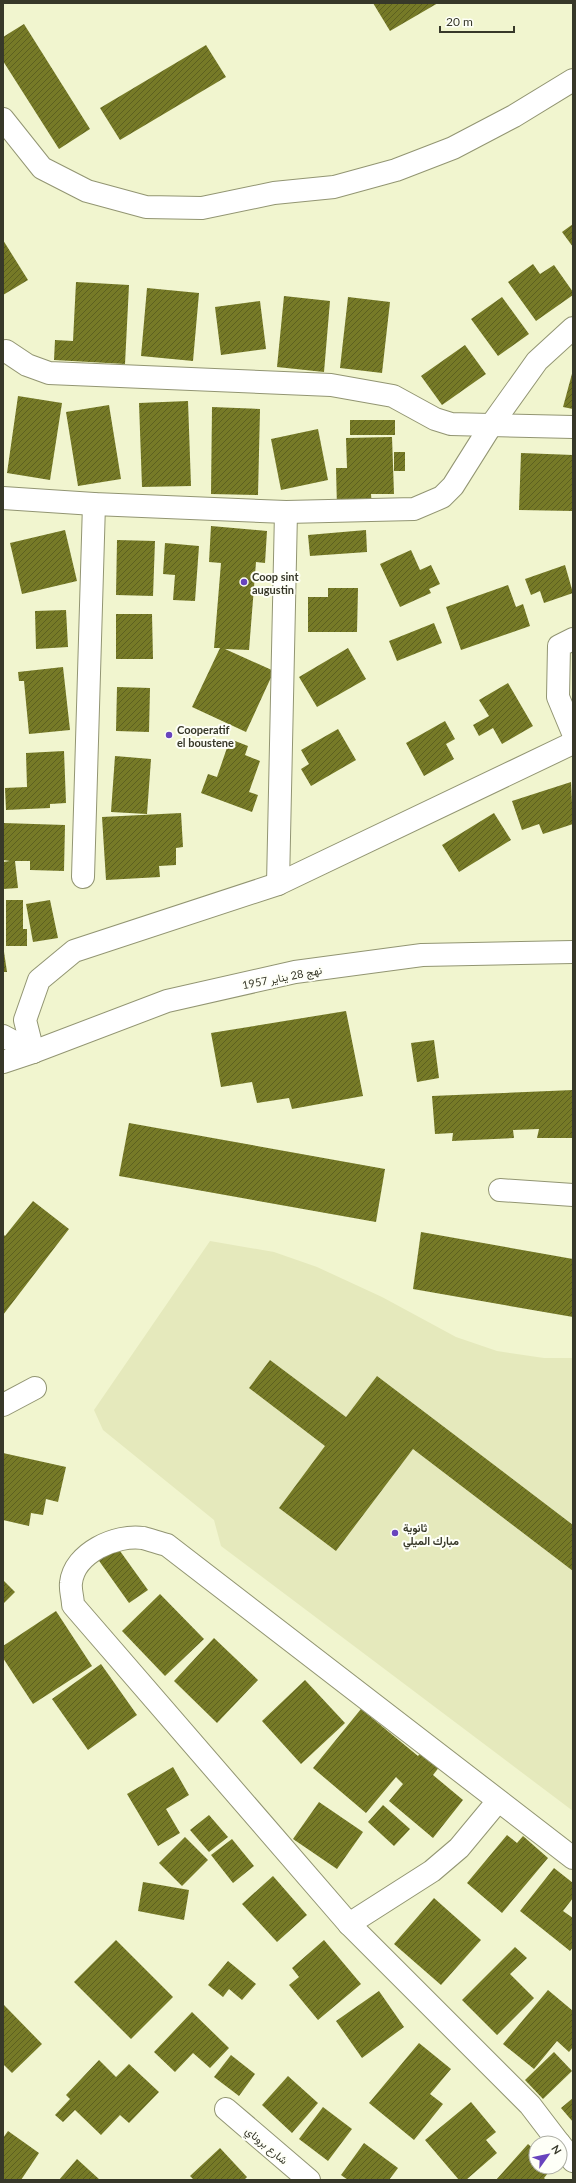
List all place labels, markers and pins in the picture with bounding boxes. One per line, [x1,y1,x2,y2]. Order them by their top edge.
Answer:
place label: Coop sint augustin [252,570,299,596]
marker: Coop sint augustin [239,577,249,587]
place label: Cooperatif el boustene [177,723,234,749]
marker: Cooperatif el boustene [164,730,174,740]
place label: ثانوية مبارك الميلي [403,1521,459,1550]
marker: ثانوية مبارك الميلي [390,1528,400,1538]

